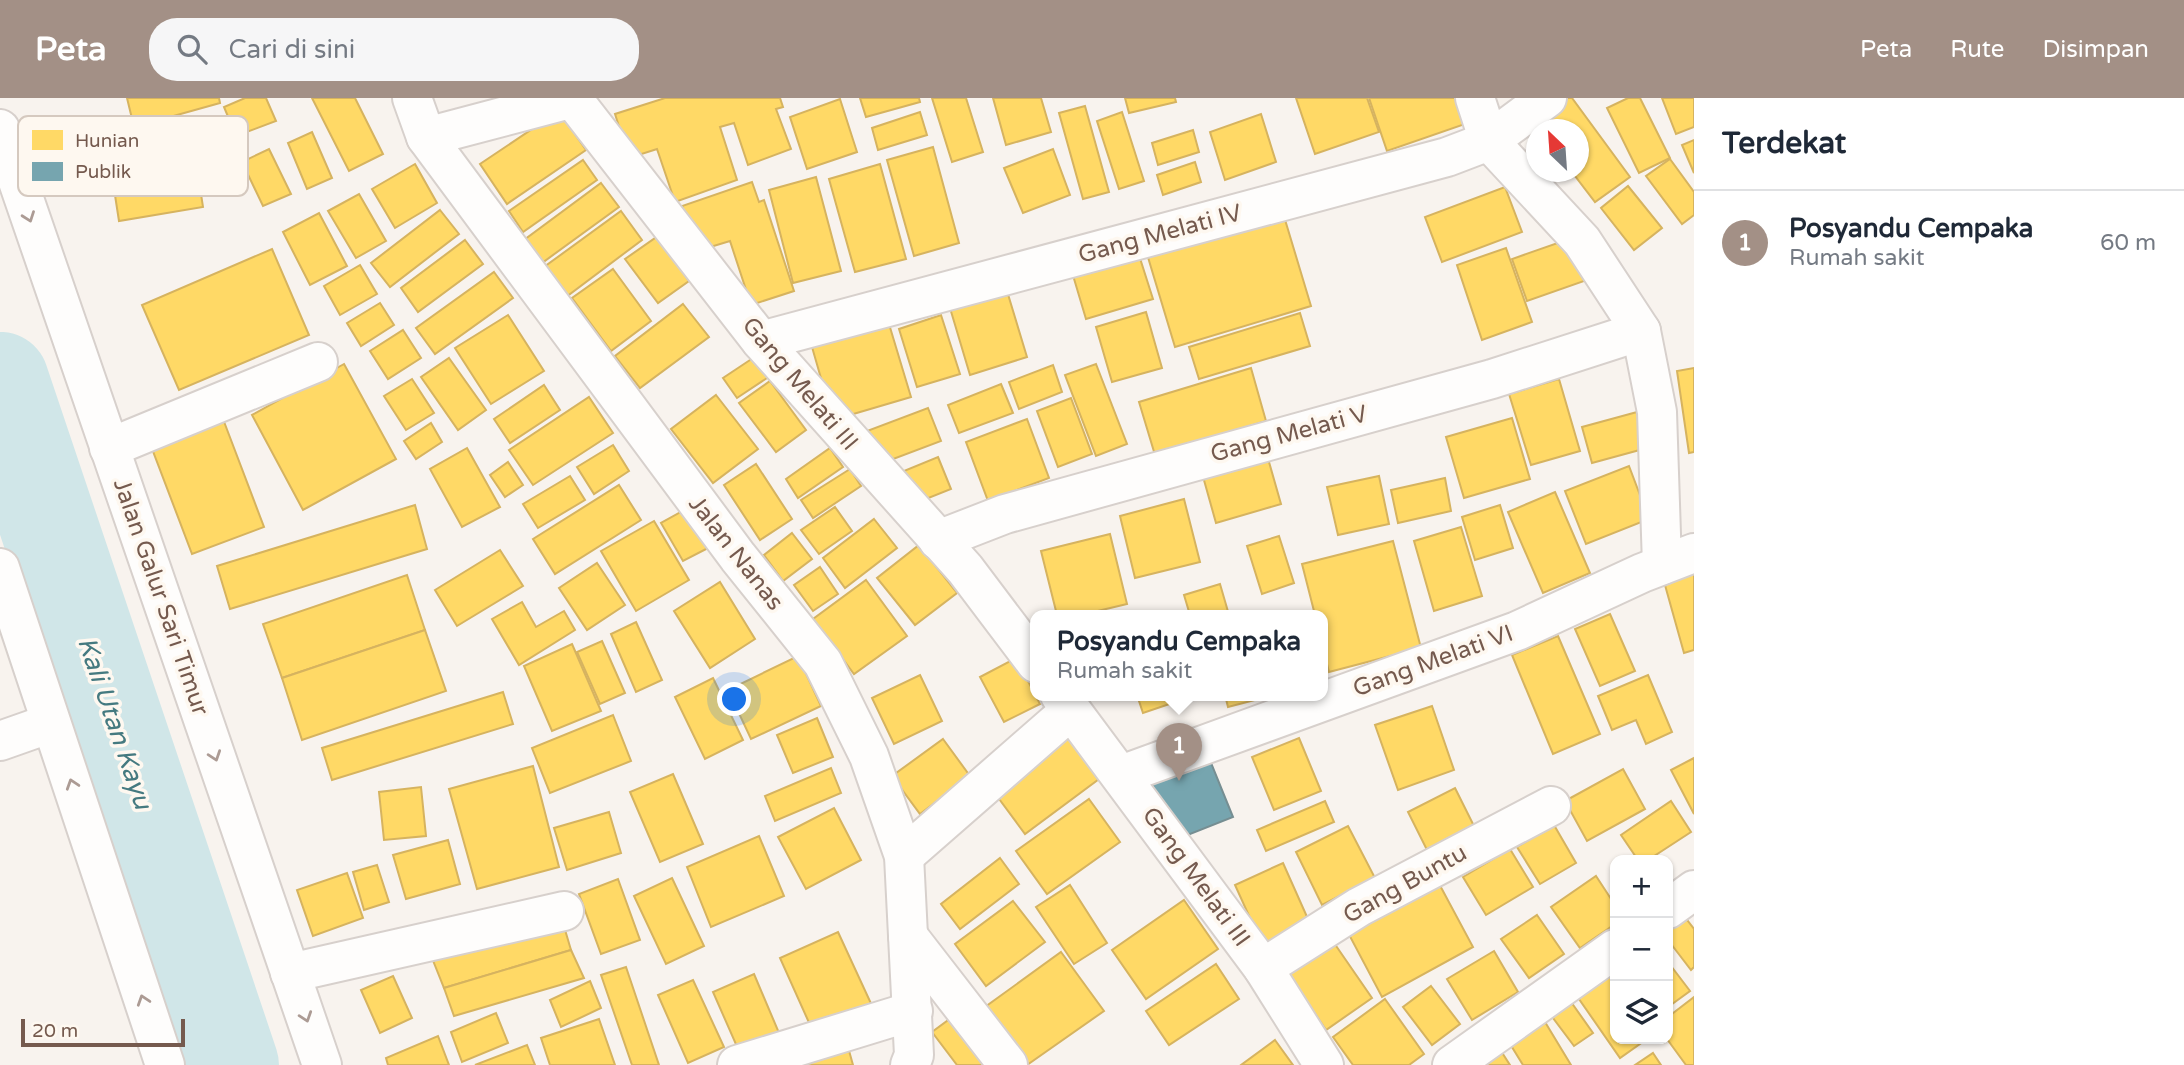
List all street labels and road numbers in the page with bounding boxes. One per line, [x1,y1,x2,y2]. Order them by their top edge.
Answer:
street label: Gang Melati IV [1075,198,1245,270]
street label: Gang Melati III [736,311,864,457]
street label: Gang Melati V [1207,399,1371,469]
street label: Jalan Galur Sari Timur [107,475,215,720]
street label: Jalan Nanas [682,490,790,616]
street label: Gang Melati VI [1349,619,1517,703]
street label: Gang Melati III [1136,802,1256,952]
street label: Gang Buntu [1338,838,1472,930]

